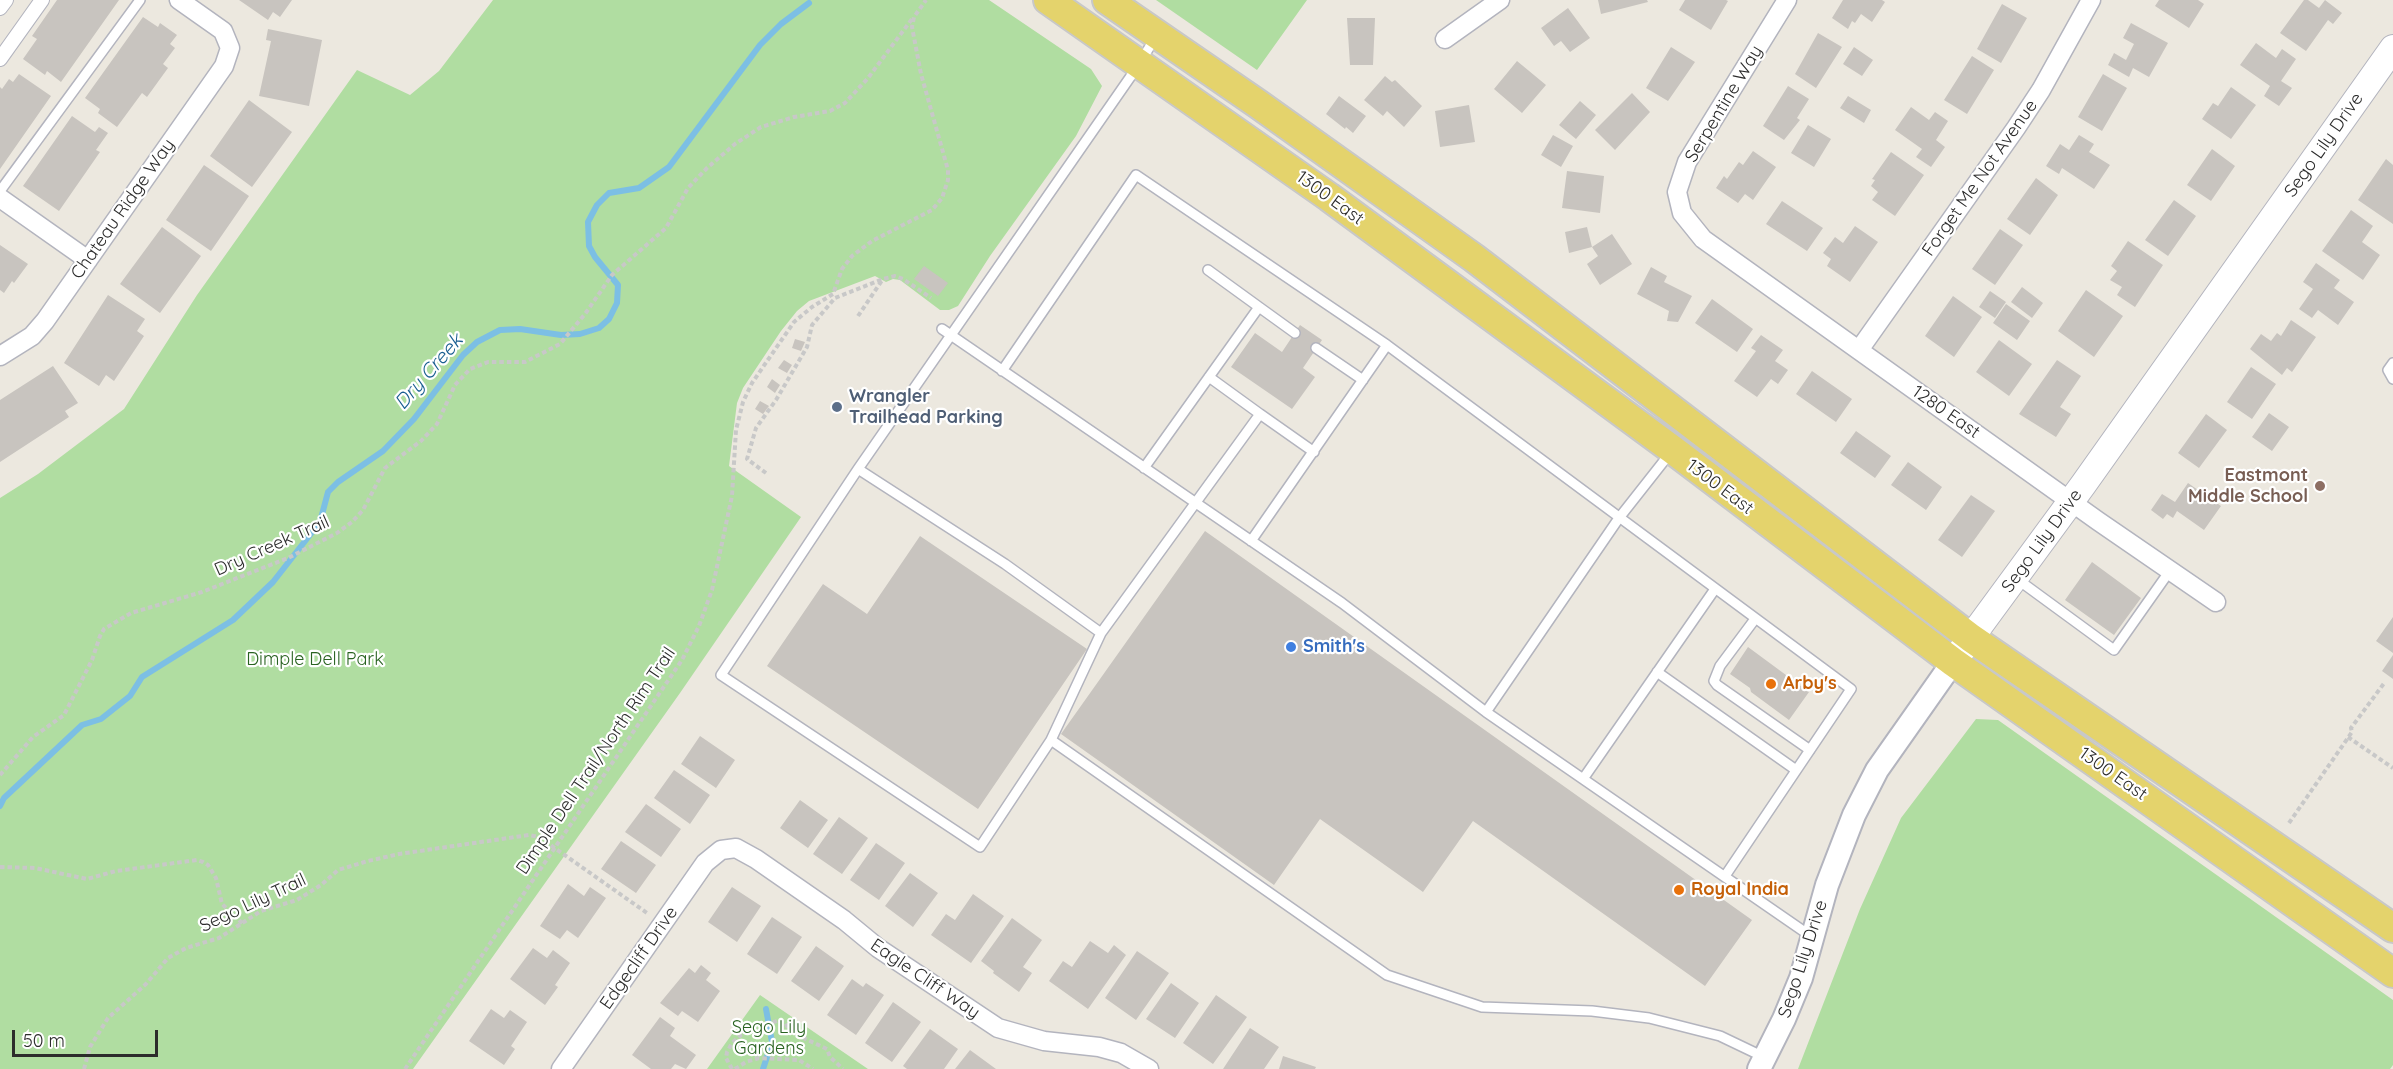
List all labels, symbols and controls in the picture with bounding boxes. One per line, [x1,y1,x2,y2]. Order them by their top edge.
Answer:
street label: Serpentine Way [1681,42,1767,166]
street label: Sego Lily Drive [2280,89,2368,201]
street label: Forget Me Not Avenue [1918,96,2042,260]
street label: Chateau Ridge Way [67,135,179,283]
street label: 1300 East [1292,166,1368,230]
water label: Dry Creek [390,329,468,415]
street label: 1280 East [1908,381,1984,443]
place label: Wrangler Trailhead Parking [849,386,1003,428]
marker: Wrangler Trailhead Parking [830,400,844,414]
street label: 1300 East [1682,455,1758,519]
place label: Eastmont Middle School [2188,465,2308,508]
marker: Eastmont Middle School [2313,479,2327,493]
street label: Sego Lily Drive [1997,485,2087,597]
street label: Dry Creek Trail [211,511,333,581]
place label: Smith's [1303,636,1365,658]
marker: Smith's [1284,640,1298,654]
street label: Dimple Dell Trail/North Rim Trail [512,643,680,879]
park label: Dimple Dell Park [246,649,384,671]
place label: Arby's [1783,673,1837,695]
marker: Arby's [1764,677,1778,691]
street label: 1300 East [2075,743,2151,805]
street label: Sego Lily Trail [196,869,310,937]
place label: Royal India [1691,879,1789,901]
marker: Royal India [1672,883,1686,897]
street label: Sego Lily Drive [1774,897,1832,1021]
street label: Edgecliff Drive [596,902,682,1014]
street label: Eagle Cliff Way [866,934,984,1024]
park label: Sego Lily Gardens [732,1017,806,1060]
scale bar [15,1018,160,1056]
text: 50 m [23,1029,65,1052]

